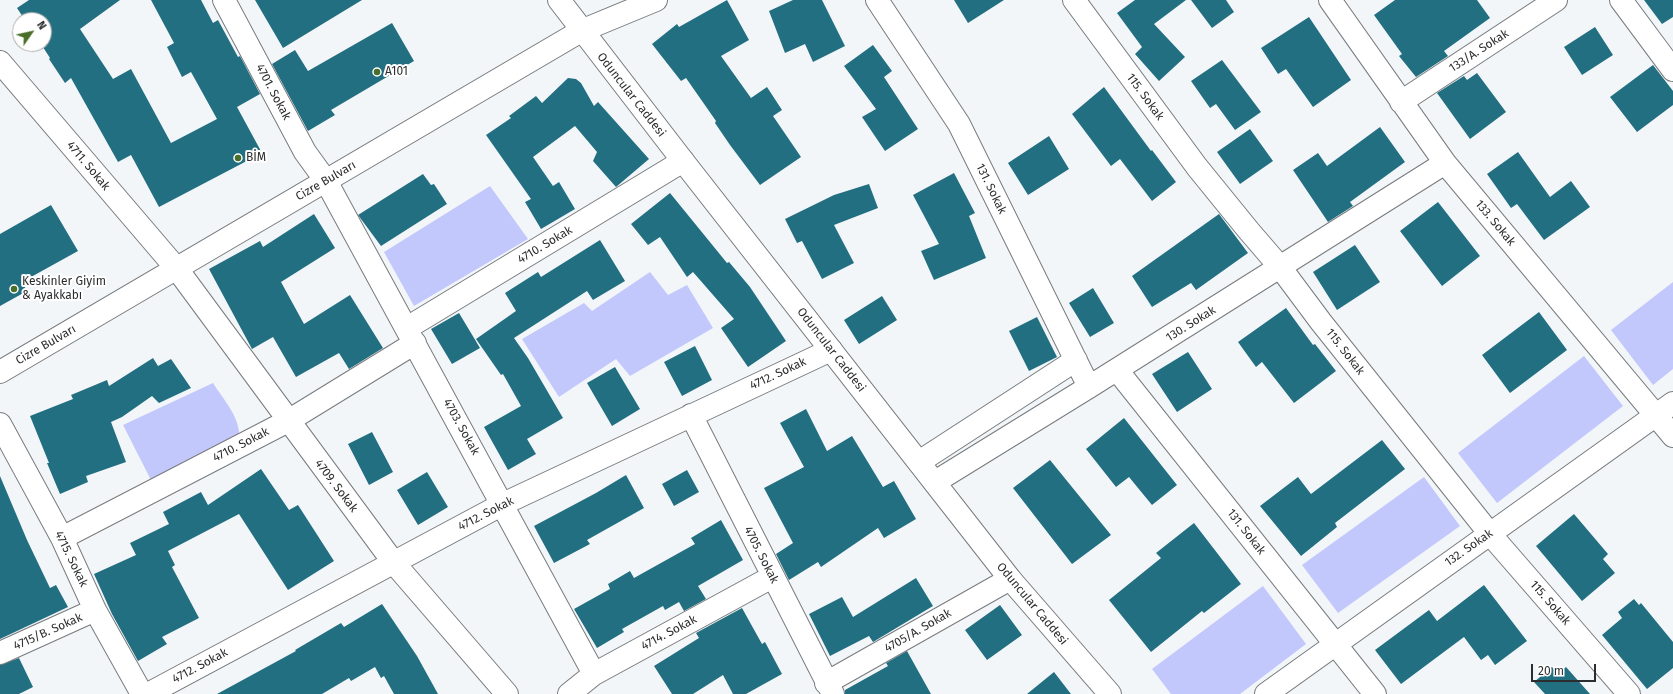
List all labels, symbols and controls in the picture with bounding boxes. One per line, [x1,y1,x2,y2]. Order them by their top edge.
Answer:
north arrow [12,12,52,52]
text: N [34,19,49,32]
street label: 133/A. Sokak [1447,26,1511,76]
street label: Oduncular Caddesi [594,50,668,140]
street label: 4701. Sokak [252,62,294,122]
place label: A101 [385,65,408,79]
marker: A101 [372,67,382,77]
street label: 115. Sokak [1123,71,1167,123]
street label: 4711. Sokak [63,139,113,193]
place label: BİM [246,151,266,165]
marker: BİM [233,153,243,163]
street label: Cizre Bulvarı [293,158,359,204]
street label: 131. Sokak [973,161,1009,217]
street label: 133. Sokak [1472,197,1518,249]
street label: 4710. Sokak [515,223,575,267]
place label: Keskinler Giyim & Ayakkabı [22,275,106,303]
marker: Keskinler Giyim & Ayakkabı [9,284,19,294]
street label: 130. Sokak [1163,303,1219,345]
street label: Oduncular Caddesi [794,305,868,395]
street label: Cizre Bulvarı [13,322,79,368]
street label: 115. Sokak [1323,326,1367,378]
street label: 4712. Sokak [748,355,808,393]
street label: 4703. Sokak [440,396,482,458]
street label: 4710. Sokak [210,425,272,465]
street label: 4709. Sokak [311,457,361,515]
street label: 4712. Sokak [456,494,516,534]
street label: 131. Sokak [1224,506,1268,558]
street label: 4705. Sokak [740,524,782,586]
street label: 132. Sokak [1442,526,1496,570]
street label: 4715. Sokak [51,529,91,589]
street label: Oduncular Caddesi [993,560,1071,648]
street label: 115. Sokak [1527,578,1573,628]
street label: 4705/A. Sokak [882,606,954,656]
street label: 4715/B. Sokak [11,610,85,654]
street label: 4714. Sokak [639,612,699,654]
street label: 4712. Sokak [170,645,230,687]
scale bar [1533,656,1598,682]
text: 20 m [1538,664,1564,678]

